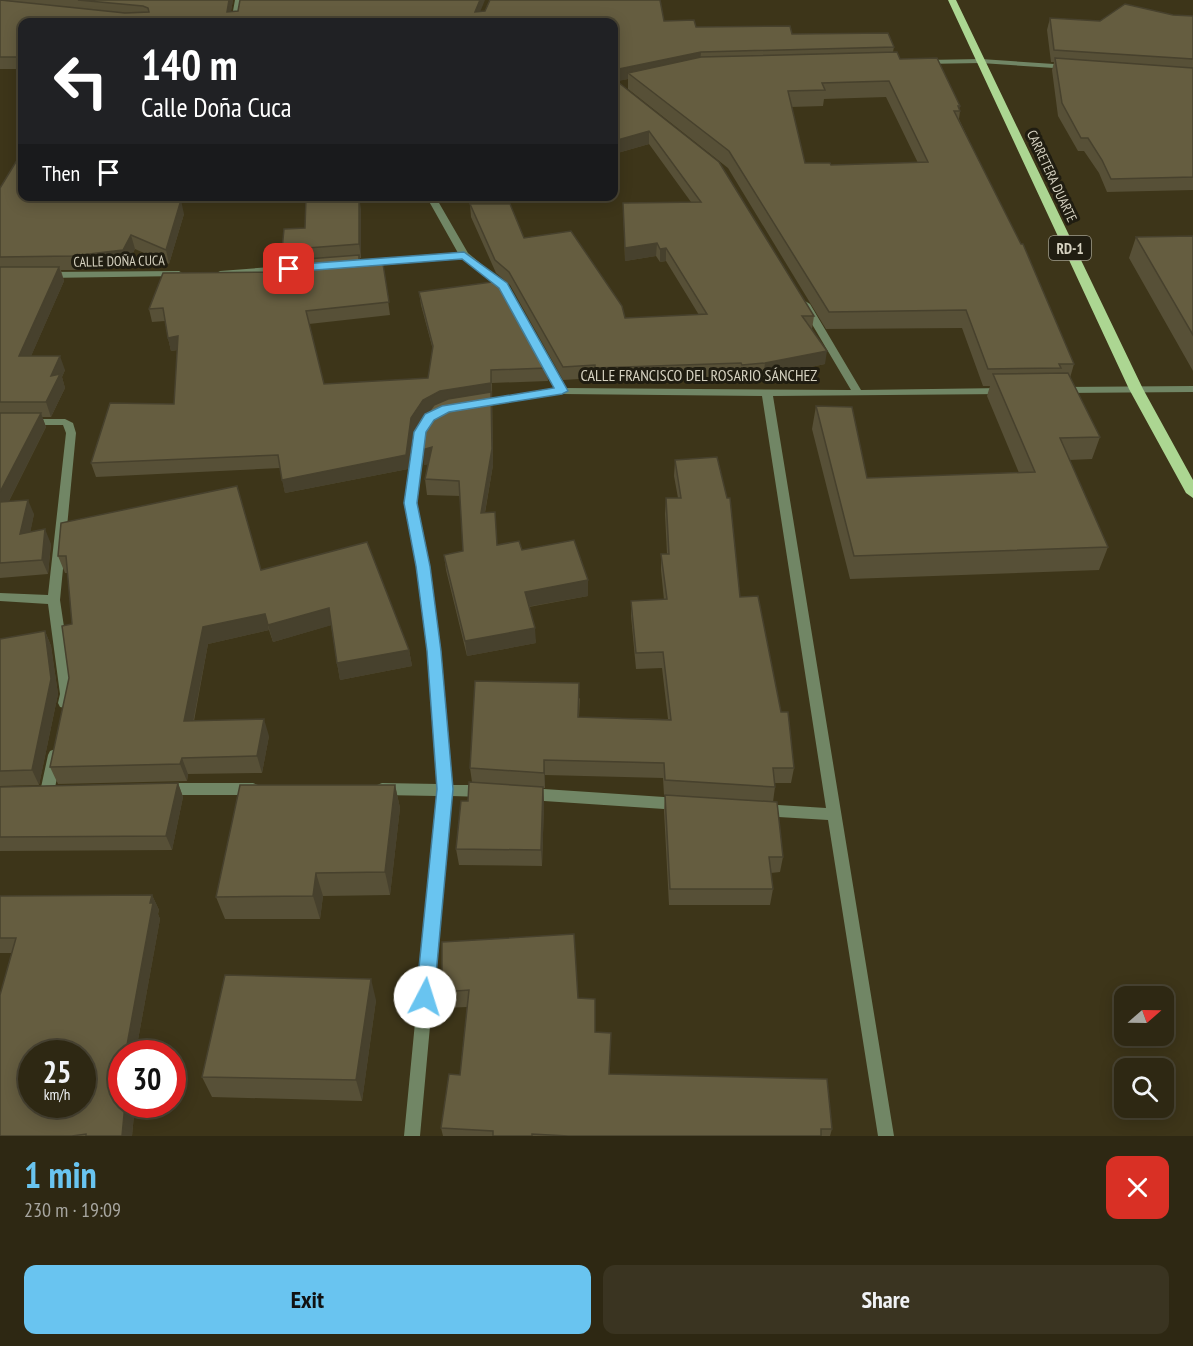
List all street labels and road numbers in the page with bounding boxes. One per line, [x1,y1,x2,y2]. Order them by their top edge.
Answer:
street label: CARRETERA DUARTE [1023,127,1081,225]
road number: RD-1 [1049,236,1091,260]
street label: CALLE DOÑA CUCA [73,251,165,271]
street label: CALLE FRANCISCO DEL ROSARIO SÁNCHEZ [581,365,817,385]

